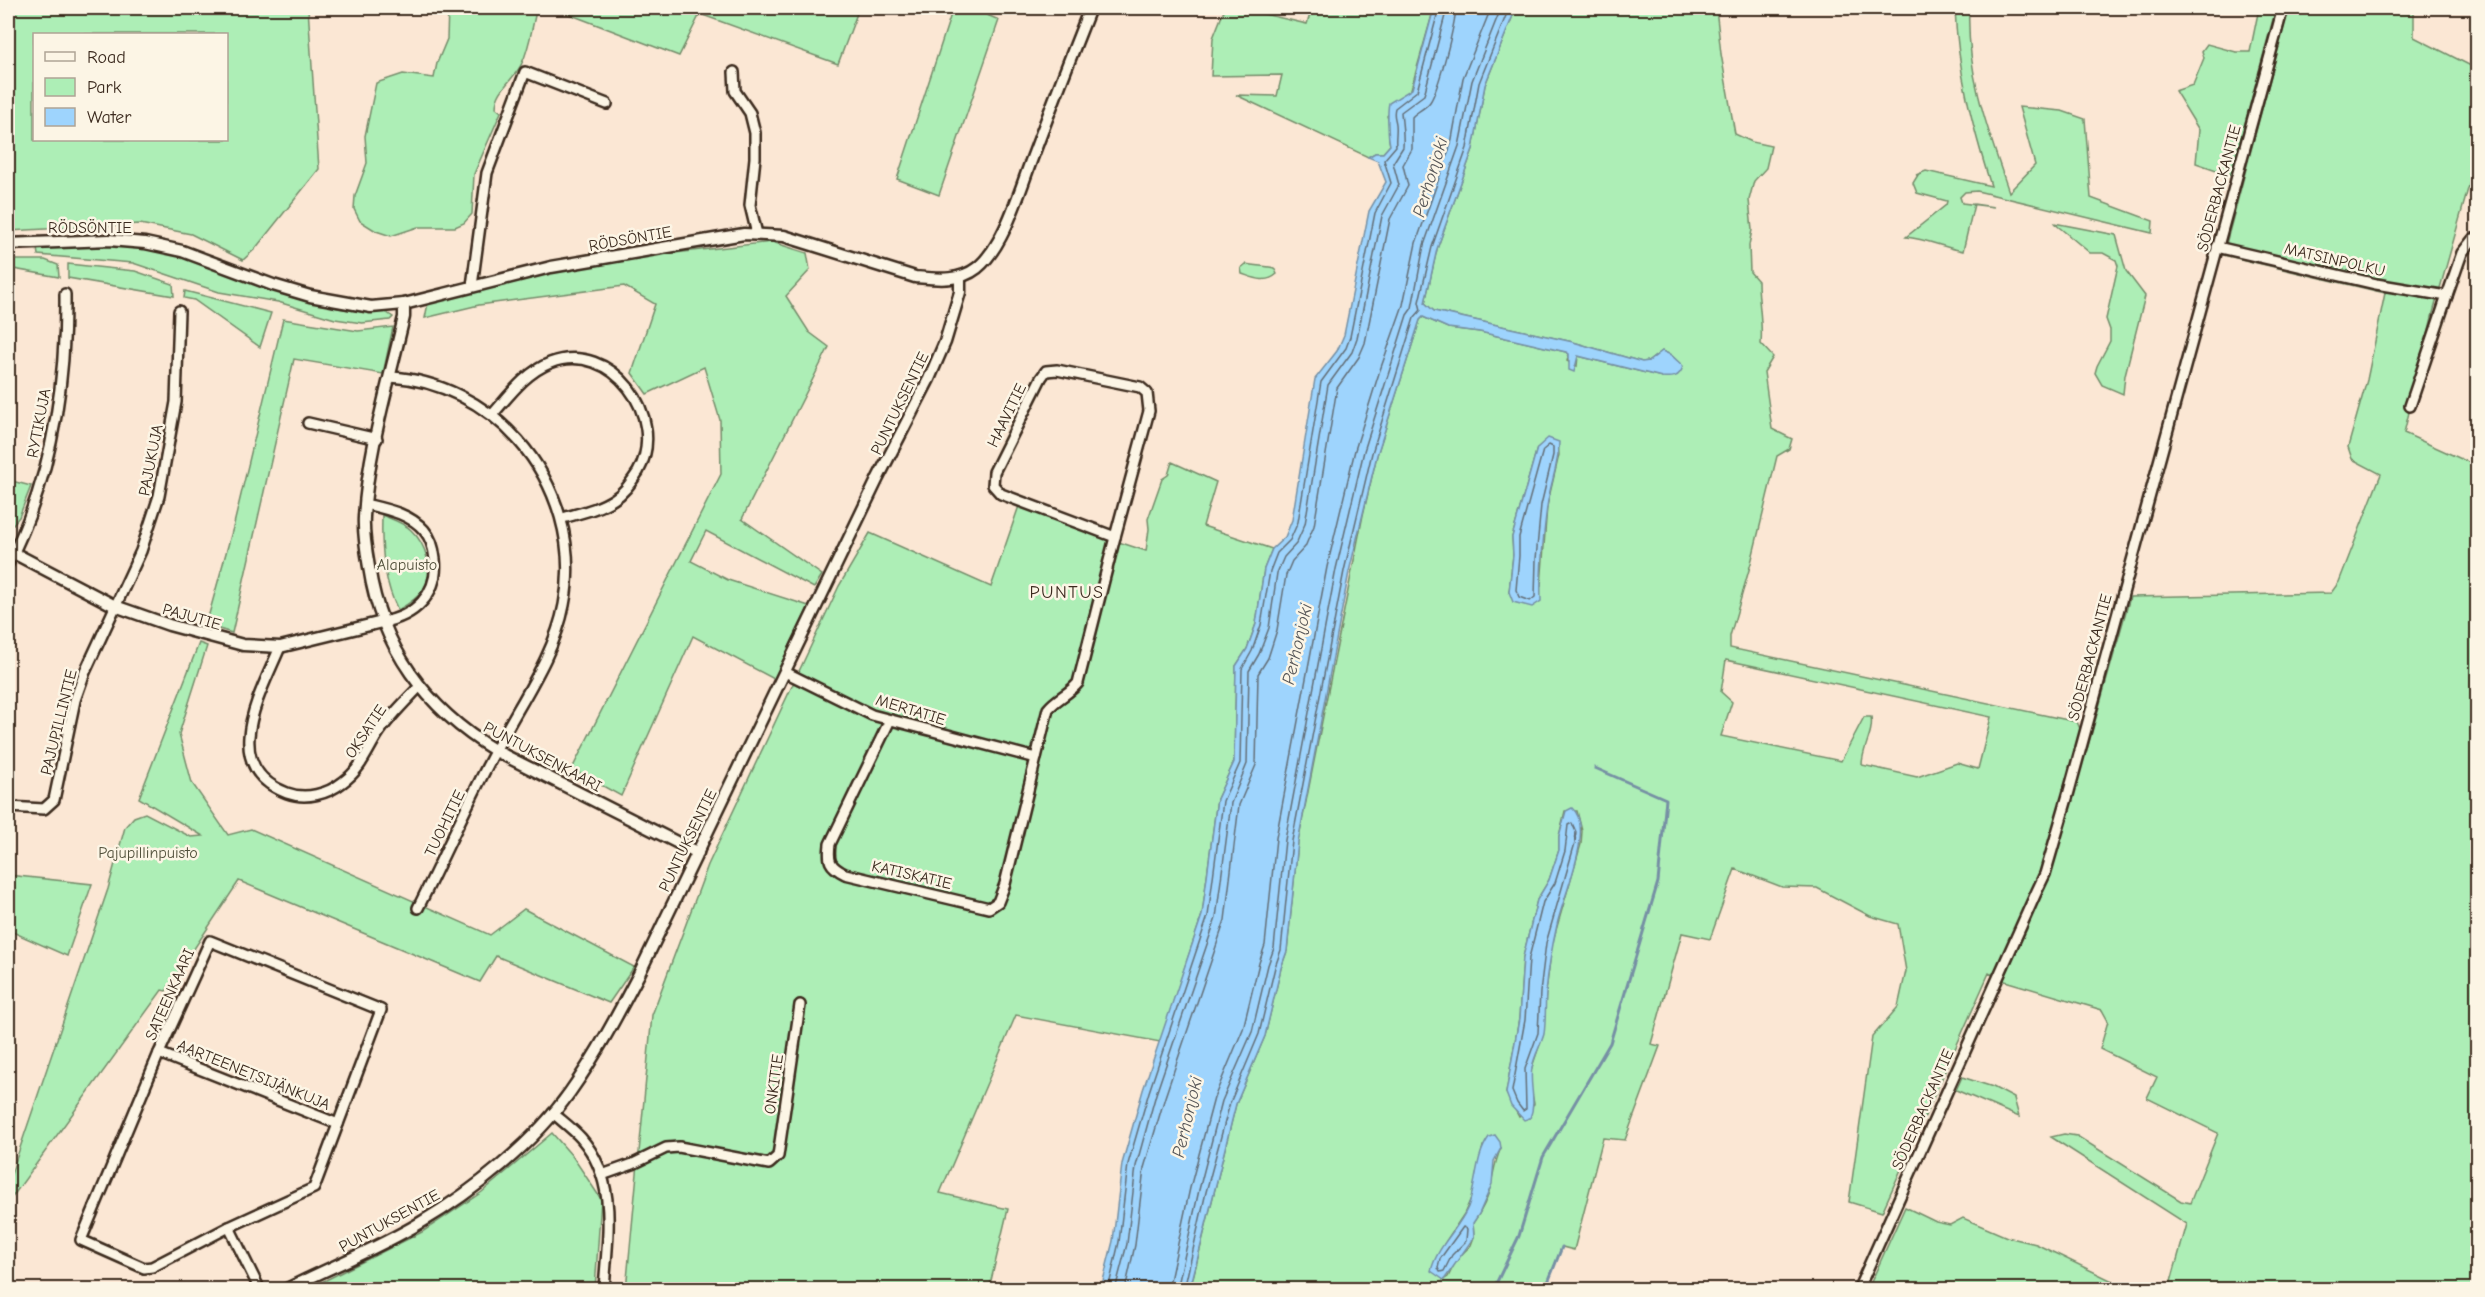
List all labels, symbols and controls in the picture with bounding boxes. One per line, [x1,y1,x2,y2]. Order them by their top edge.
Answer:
legend [33,33,228,141]
text: Road [87,47,126,68]
text: Park [87,77,122,98]
text: Water [87,107,132,128]
street label: SÖDERBACKANTIE [2193,123,2245,254]
water label: Perhonjoki [1408,134,1453,220]
street label: RÖDSÖNTIE [48,219,132,237]
street label: RÖDSÖNTIE [587,223,673,255]
street label: MATSINPOLKU [2283,240,2387,280]
street label: PUNTUKSENTIE [867,349,933,458]
street label: HAAVITIE [984,380,1030,450]
street label: RYTIKUJA [23,387,55,459]
street label: PAJUKUJA [135,423,167,498]
park label: Alapuisto [377,556,437,574]
district label: PUNTUS [1029,582,1105,603]
street label: SÖDERBACKANTIE [2064,592,2116,723]
street label: PAJUTIE [160,600,223,634]
water label: Perhonjoki [1278,601,1317,687]
street label: PAJUPILLINTIE [37,667,81,777]
street label: MERTATIE [874,691,948,729]
street label: OKSATIE [341,701,390,762]
street label: PUNTUKSENKAARI [480,718,605,796]
street label: PUNTUKSENTIE [655,786,721,895]
street label: TUOHITIE [421,787,469,860]
park label: Pajupillinpuisto [98,844,198,862]
street label: KATISKATIE [870,857,954,893]
street label: SATEENKAARI [142,946,198,1043]
street label: AARTEENETSIJÄNKUJA [175,1036,333,1114]
street label: SÖDERBACKANTIE [1888,1046,1958,1173]
street label: ONKITIE [761,1053,787,1115]
water label: Perhonjoki [1168,1074,1207,1160]
street label: PUNTUKSENTIE [336,1186,443,1256]

